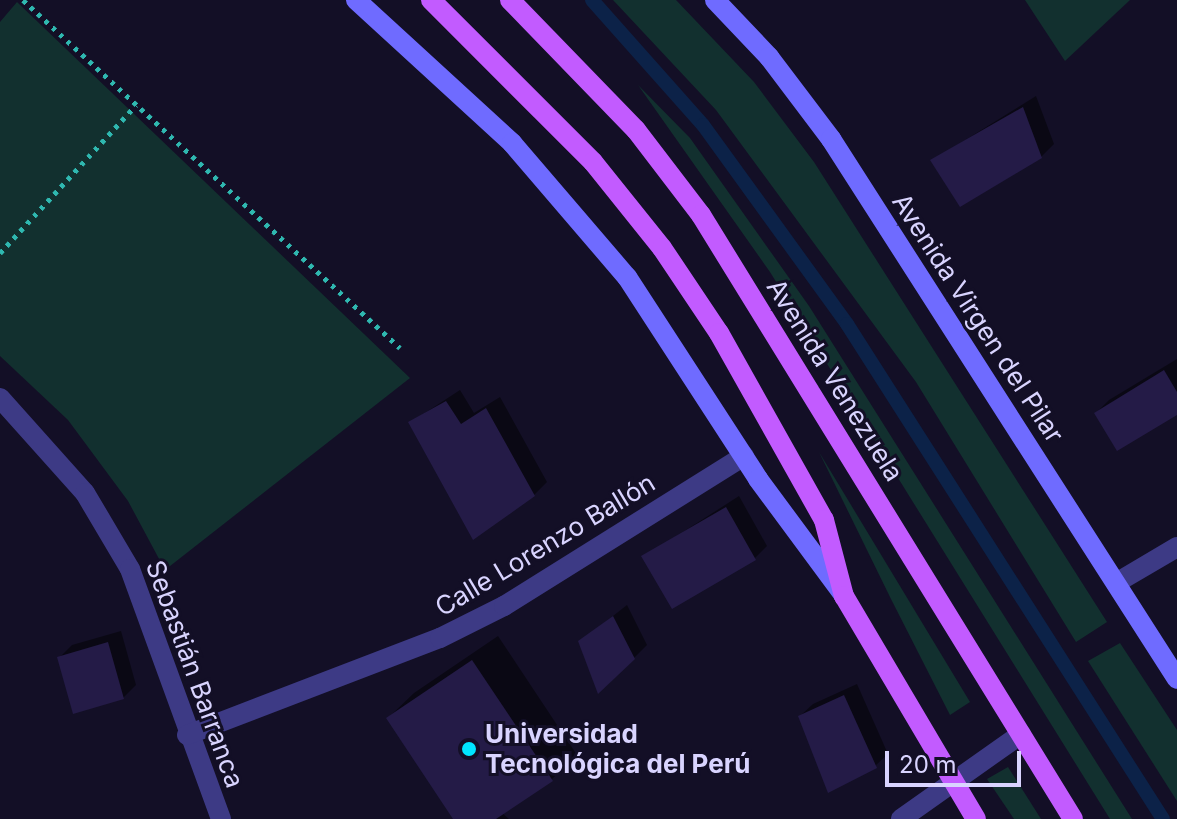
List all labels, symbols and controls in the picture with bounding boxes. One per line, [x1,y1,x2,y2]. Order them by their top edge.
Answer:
street label: Avenida Virgen del Pilar [886,188,1070,448]
street label: Avenida Venezuela [760,273,910,487]
street label: Calle Lorenzo Ballón [429,467,661,623]
street label: Sebastián Barranca [139,556,251,792]
place label: Universidad Tecnológica del Perú [485,718,750,780]
scale bar [889,735,1025,785]
marker: Universidad Tecnológica del Perú [460,740,478,758]
text: 20 m [899,750,957,779]

